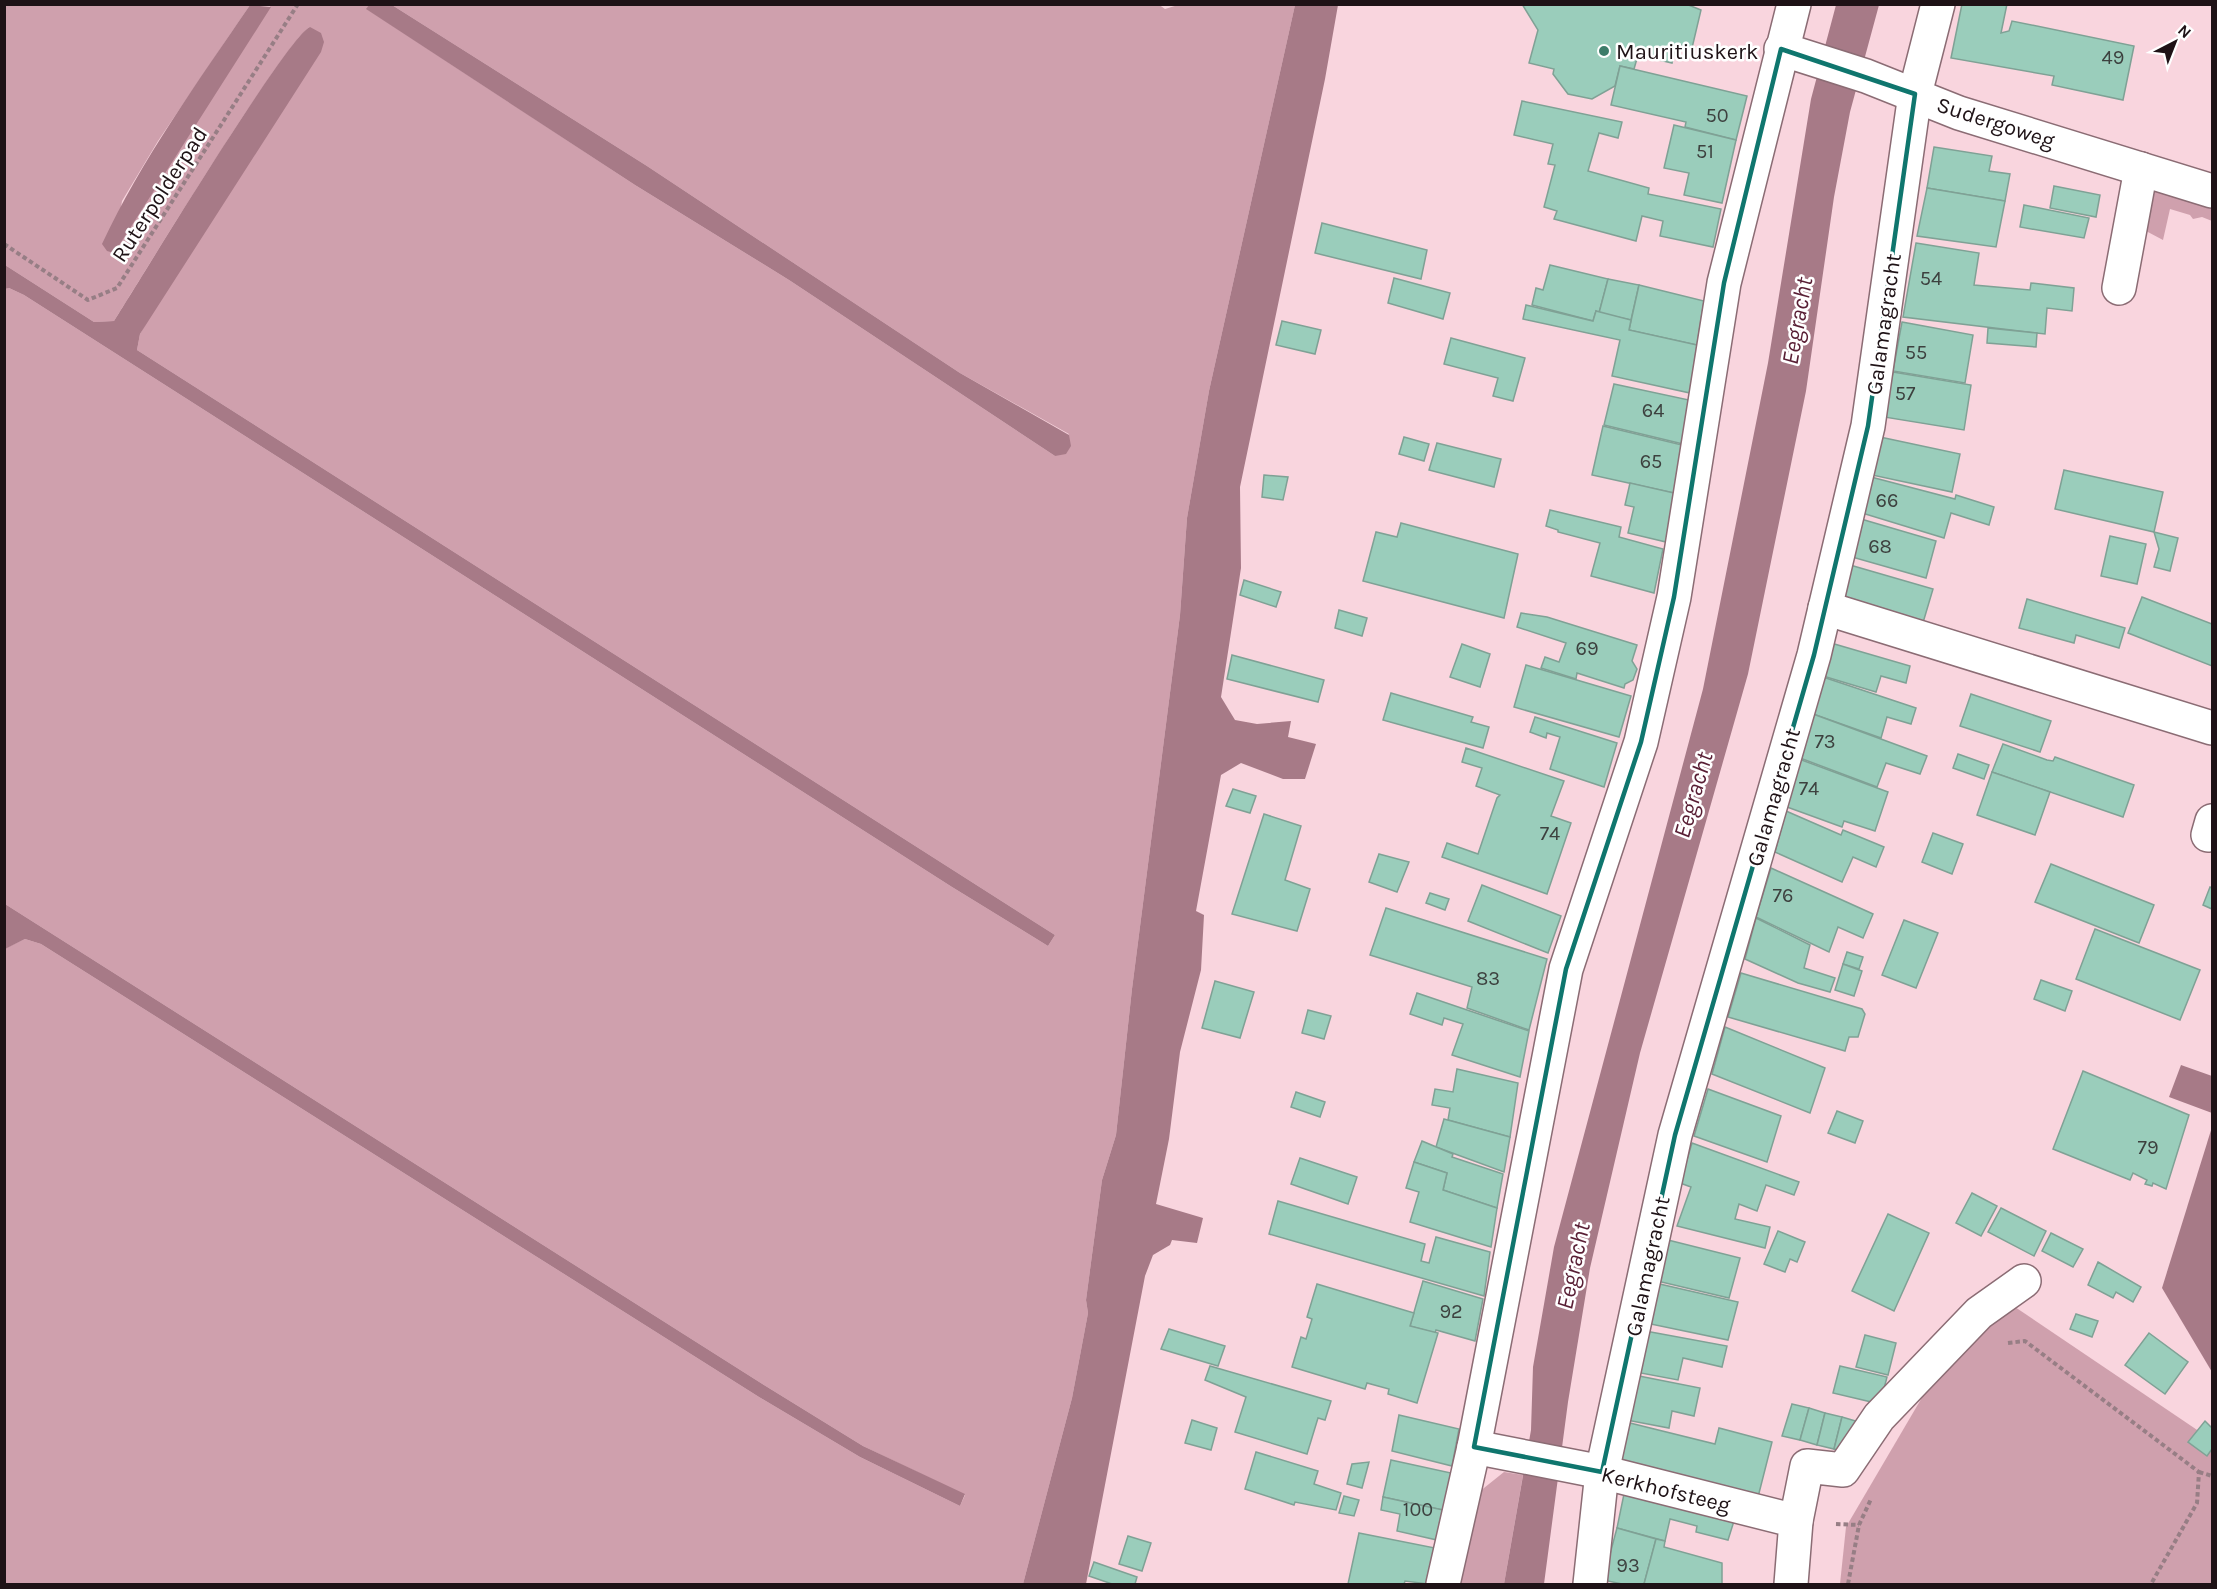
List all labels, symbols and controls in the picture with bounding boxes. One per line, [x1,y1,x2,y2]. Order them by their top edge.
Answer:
north arrow [2145,12,2205,72]
text: N [2174,20,2195,42]
place label: Mauritiuskerk [1616,39,1758,65]
marker: Mauritiuskerk [1597,44,1611,58]
house number: 49 [2102,46,2124,69]
street label: Sudergoweg [1933,92,2059,154]
house number: 50 [1705,104,1729,127]
street label: Ruterpolderpad [107,122,213,267]
house number: 51 [1696,140,1714,163]
street label: Galamagracht [1861,252,1907,397]
house number: 54 [1920,267,1942,290]
water label: Eegracht [1776,274,1819,367]
house number: 55 [1905,341,1927,364]
house number: 57 [1895,382,1916,405]
house number: 64 [1642,399,1664,422]
house number: 65 [1640,450,1662,473]
house number: 66 [1876,489,1898,512]
house number: 68 [1868,535,1892,558]
house number: 69 [1575,637,1599,660]
street label: Galamagracht [1742,725,1806,869]
house number: 73 [1814,730,1836,753]
water label: Eegracht [1667,748,1719,841]
house number: 74 [1799,777,1819,800]
house number: 74 [1540,822,1560,845]
house number: 76 [1773,884,1793,907]
house number: 83 [1476,967,1500,990]
house number: 79 [2138,1136,2159,1159]
street label: Galamagracht [1620,1194,1676,1339]
water label: Eegracht [1550,1219,1596,1312]
house number: 92 [1439,1300,1463,1323]
street label: Kerkhofsteeg [1598,1461,1734,1519]
house number: 100 [1403,1498,1433,1521]
house number: 93 [1616,1554,1640,1577]

